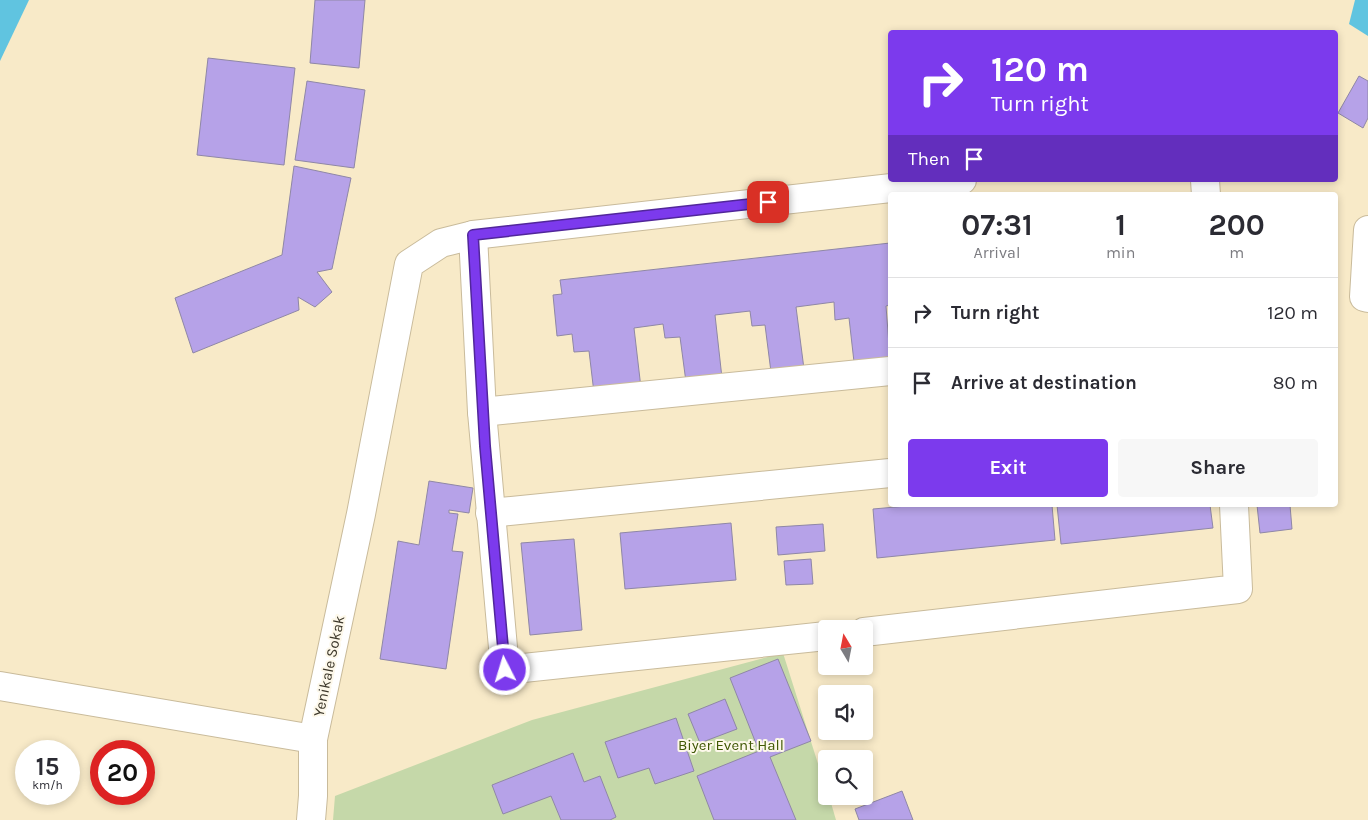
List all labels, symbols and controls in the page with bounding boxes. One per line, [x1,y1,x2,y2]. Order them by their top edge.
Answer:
text: 120 m [991,49,1089,90]
icon: right [908,50,973,115]
text: Turn right [991,91,1089,117]
icon: arrive [960,145,988,173]
text: Then [908,148,950,170]
pin [747,181,789,223]
icon: arrive [754,188,782,216]
text: 07:31 [961,207,1033,243]
text: 1 [1115,207,1126,243]
text: 200 [1209,207,1265,243]
text: Arrival [974,243,1020,262]
text: min [1106,243,1135,262]
text: m [1229,243,1244,262]
icon: right [908,299,936,327]
text: Turn right [951,302,1040,324]
text: 120 m [1267,302,1318,324]
icon: arrive [908,369,936,397]
text: Arrive at destination [951,372,1137,394]
text: 80 m [1273,372,1318,394]
button: Exit [908,439,1108,497]
button: Share [1118,439,1318,497]
street label: Yenikale Sokak [309,614,349,718]
north arrow [818,620,872,675]
map controls [818,620,873,805]
position arrow [478,643,530,695]
button: sound [818,685,873,740]
park label: Biyer Event Hall [678,736,784,754]
speed limit sign: 20 [90,740,155,805]
button: search [818,750,873,805]
text: 15 [36,752,59,781]
text: km/h [32,778,63,792]

